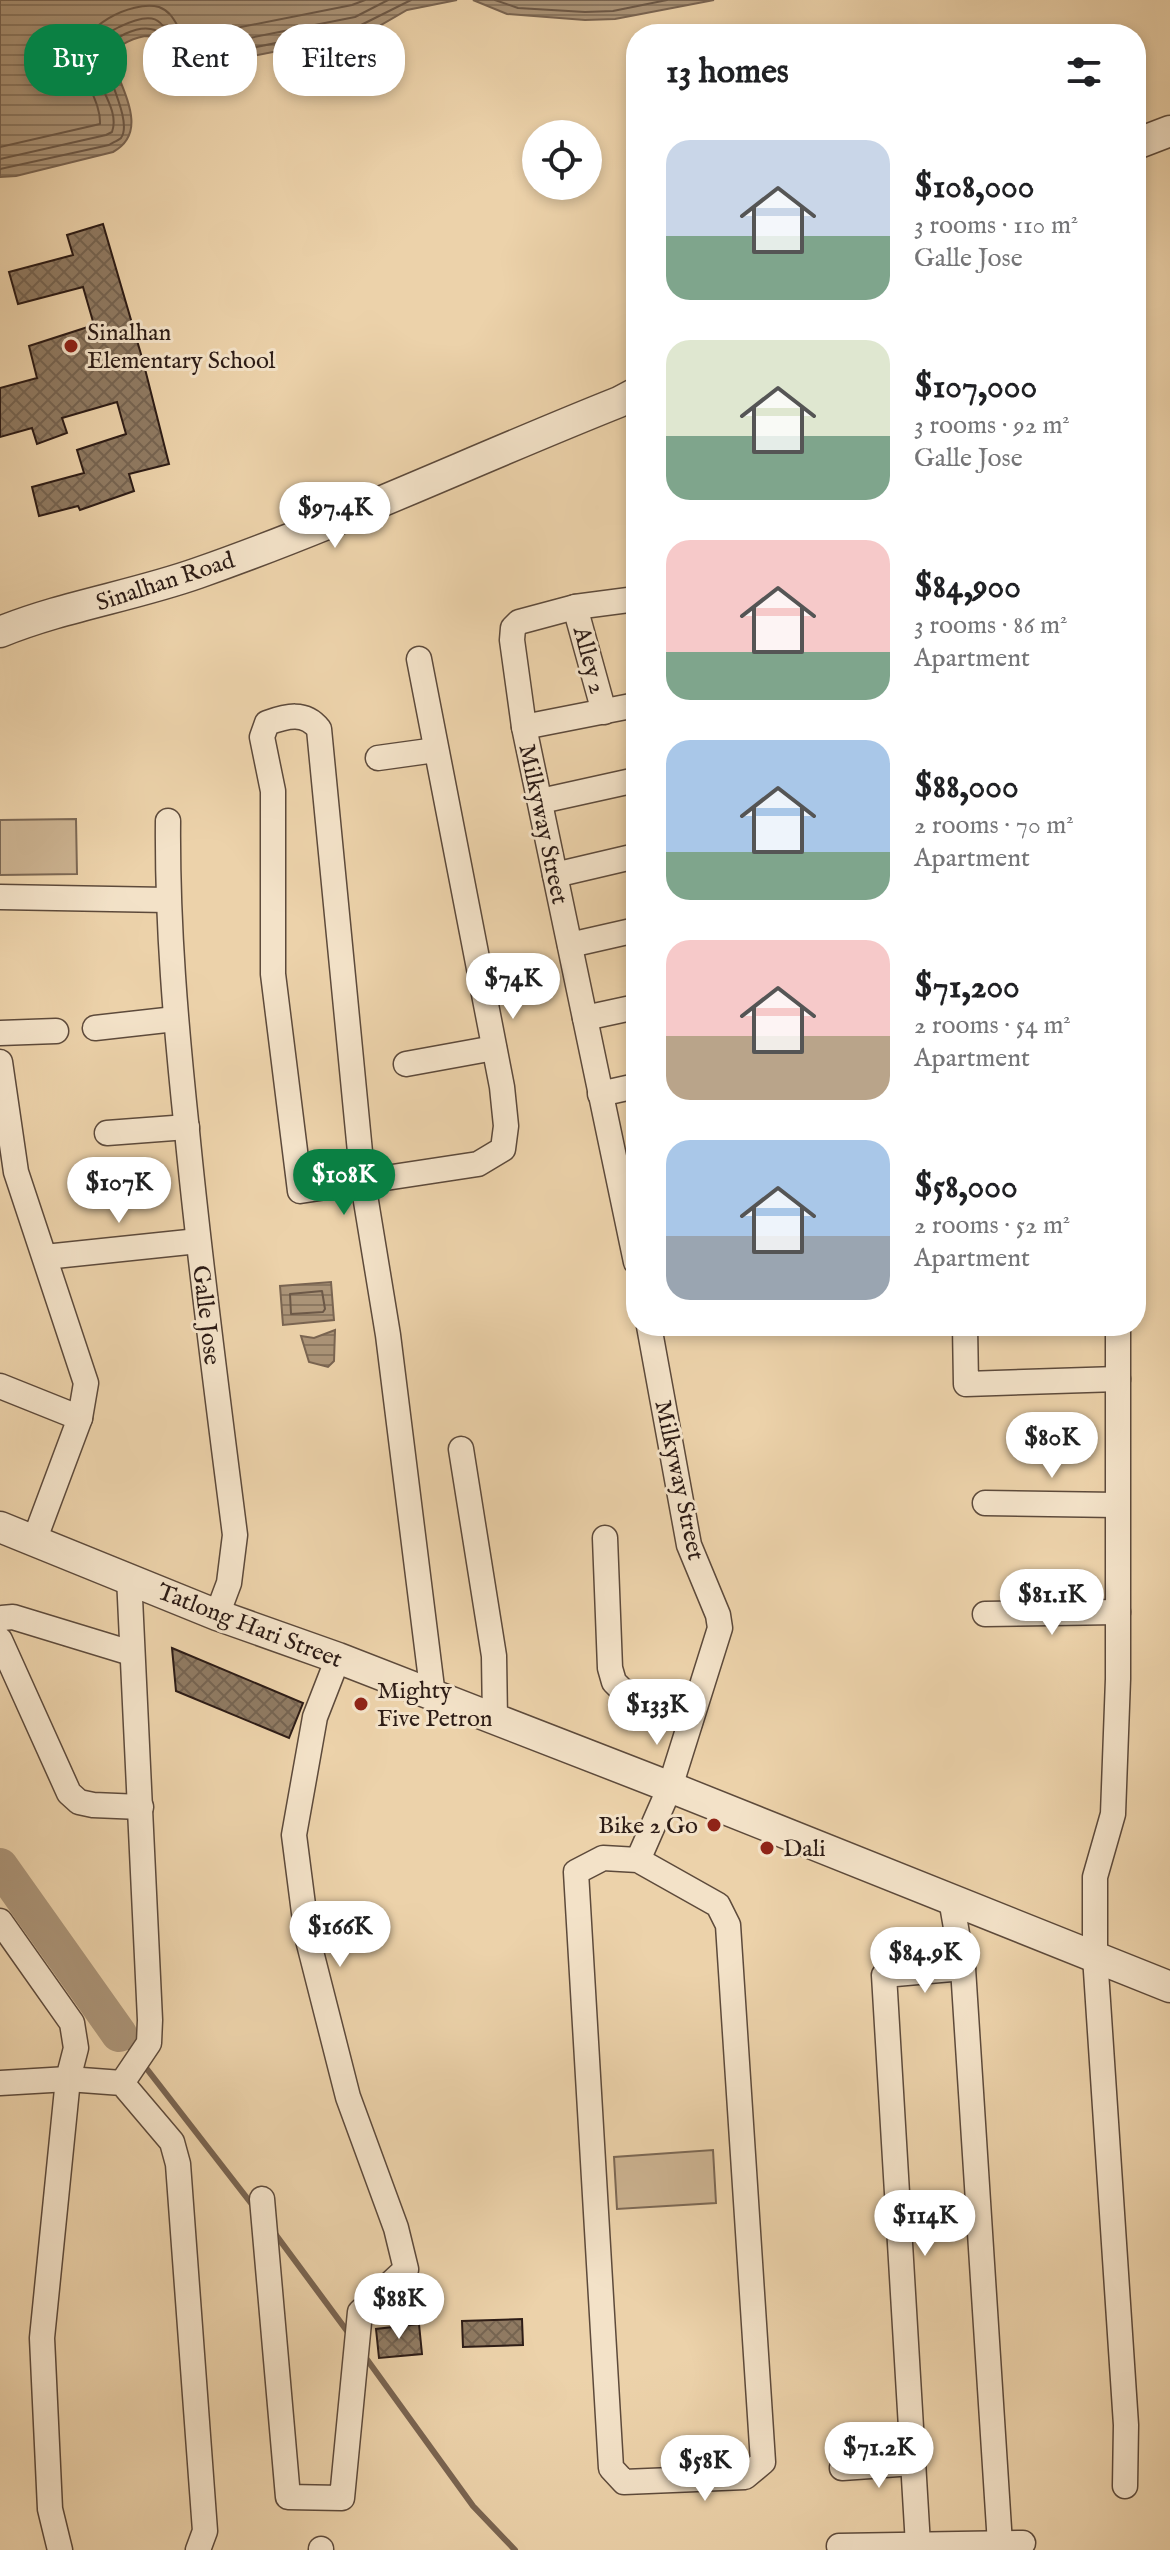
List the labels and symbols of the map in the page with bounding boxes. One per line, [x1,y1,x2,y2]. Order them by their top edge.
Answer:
place label: Sinalhan Elementary School [87,318,276,377]
marker: Sinalhan Elementary School [62,337,80,355]
pin: $97.4K [270,482,400,550]
street label: Sinalhan Road [92,545,239,619]
street label: Alley 2 [564,622,612,698]
street label: Milkyway Street [510,741,575,907]
pin: $74K [466,953,560,1021]
pin: $108K [288,1149,400,1217]
pin: $107K [63,1157,175,1225]
street label: Galle Jose [184,1264,227,1367]
street label: Milkyway Street [646,1397,711,1563]
pin: $80K [1005,1412,1099,1480]
pin: $81.1K [987,1569,1117,1637]
street label: Tatlong Hari Street [153,1577,346,1676]
place label: Mighty Five Petron [377,1676,493,1735]
pin: $133K [601,1679,713,1747]
marker: Mighty Five Petron [352,1695,370,1713]
place label: Bike 2 Go [598,1811,698,1842]
marker: Bike 2 Go [705,1816,723,1834]
place label: Dali [783,1834,826,1865]
marker: Dali [758,1839,776,1857]
pin: $166K [284,1901,396,1969]
pin: $84.9K [860,1927,990,1995]
pin: $114K [869,2190,981,2258]
pin: $88K [352,2273,446,2341]
pin: $71.2K [814,2422,944,2490]
pin: $58K [658,2435,752,2503]

